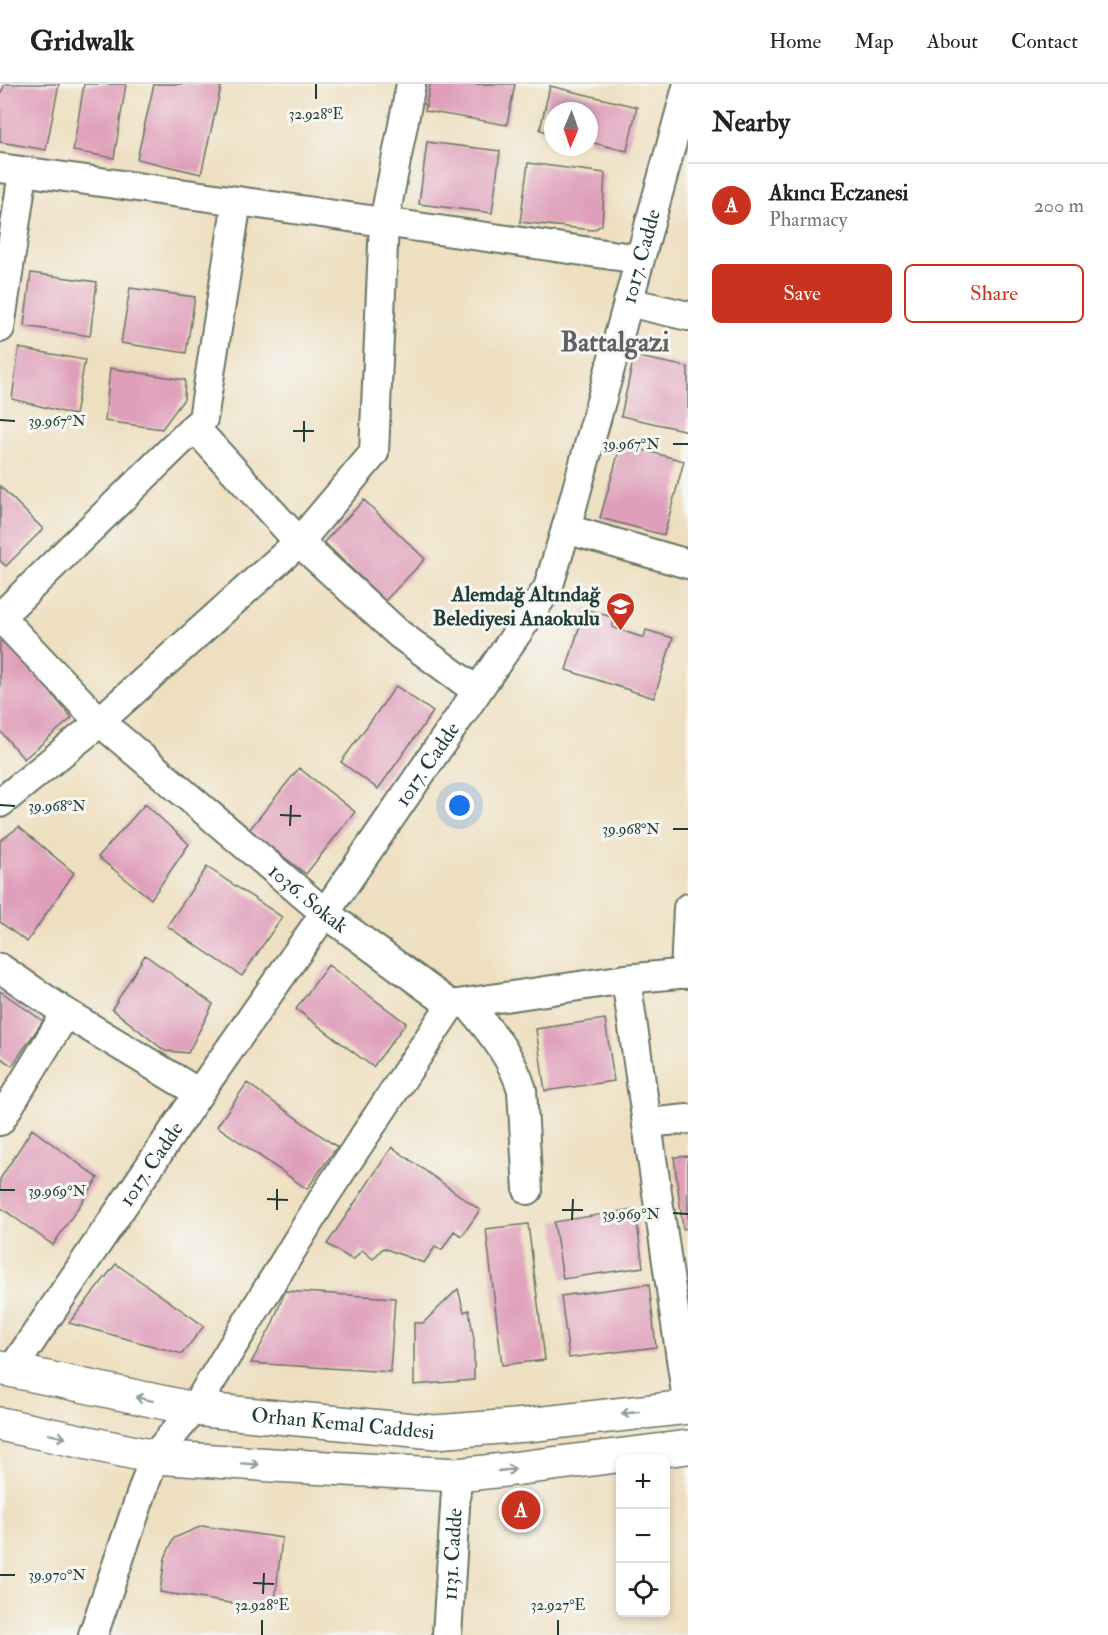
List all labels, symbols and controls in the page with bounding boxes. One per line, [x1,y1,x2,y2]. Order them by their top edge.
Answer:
text: Gridwalk [30,24,134,59]
text: Home [769,28,821,55]
text: Map [854,28,894,55]
text: About [927,28,978,55]
text: Contact [1011,28,1078,55]
north arrow [544,102,598,156]
text: 32.928°E [289,105,344,124]
text: Nearby [712,107,790,139]
text: Akıncı Eczanesi [769,179,908,207]
text: A [725,193,738,218]
text: 200 m [1034,193,1084,218]
street label: 1017. Cadde [615,206,667,307]
text: Pharmacy [769,207,847,232]
button: Save [712,264,892,323]
button: Share [904,264,1084,323]
district label: Battalgazi [561,326,669,360]
text: 39.967°N [28,412,86,431]
text: 39.967°N [602,435,660,454]
place label: Alemdağ Altındağ Belediyesi Anaokulu [433,581,601,632]
school or university icon: Alemdağ Altındağ Belediyesi Anaokulu [605,590,637,632]
street label: 1017. Cadde [389,717,466,812]
your location [445,791,474,820]
text: 39.968°N [28,797,86,816]
text: 39.968°N [602,820,660,839]
street label: 1036. Sokak [262,858,353,939]
street label: 1017. Cadde [113,1116,190,1212]
text: 39.969°N [28,1182,87,1201]
text: 39.969°N [602,1205,661,1224]
one-way arrow [135,1392,154,1404]
street label: Orhan Kemal Caddesi [250,1402,436,1446]
one-way arrow [620,1408,640,1419]
one-way arrow [47,1431,66,1442]
map controls [616,1455,670,1617]
button: + [616,1455,670,1509]
one-way arrow [239,1458,259,1469]
one-way arrow [497,1464,517,1475]
pin: A [502,1488,540,1532]
street label: 1131. Cadde [436,1507,469,1601]
button: − [616,1509,670,1563]
button: locate [616,1563,670,1617]
text: 39.970°N [28,1566,86,1585]
text: 32.928°E [235,1596,290,1615]
text: 32.927°E [531,1596,585,1615]

